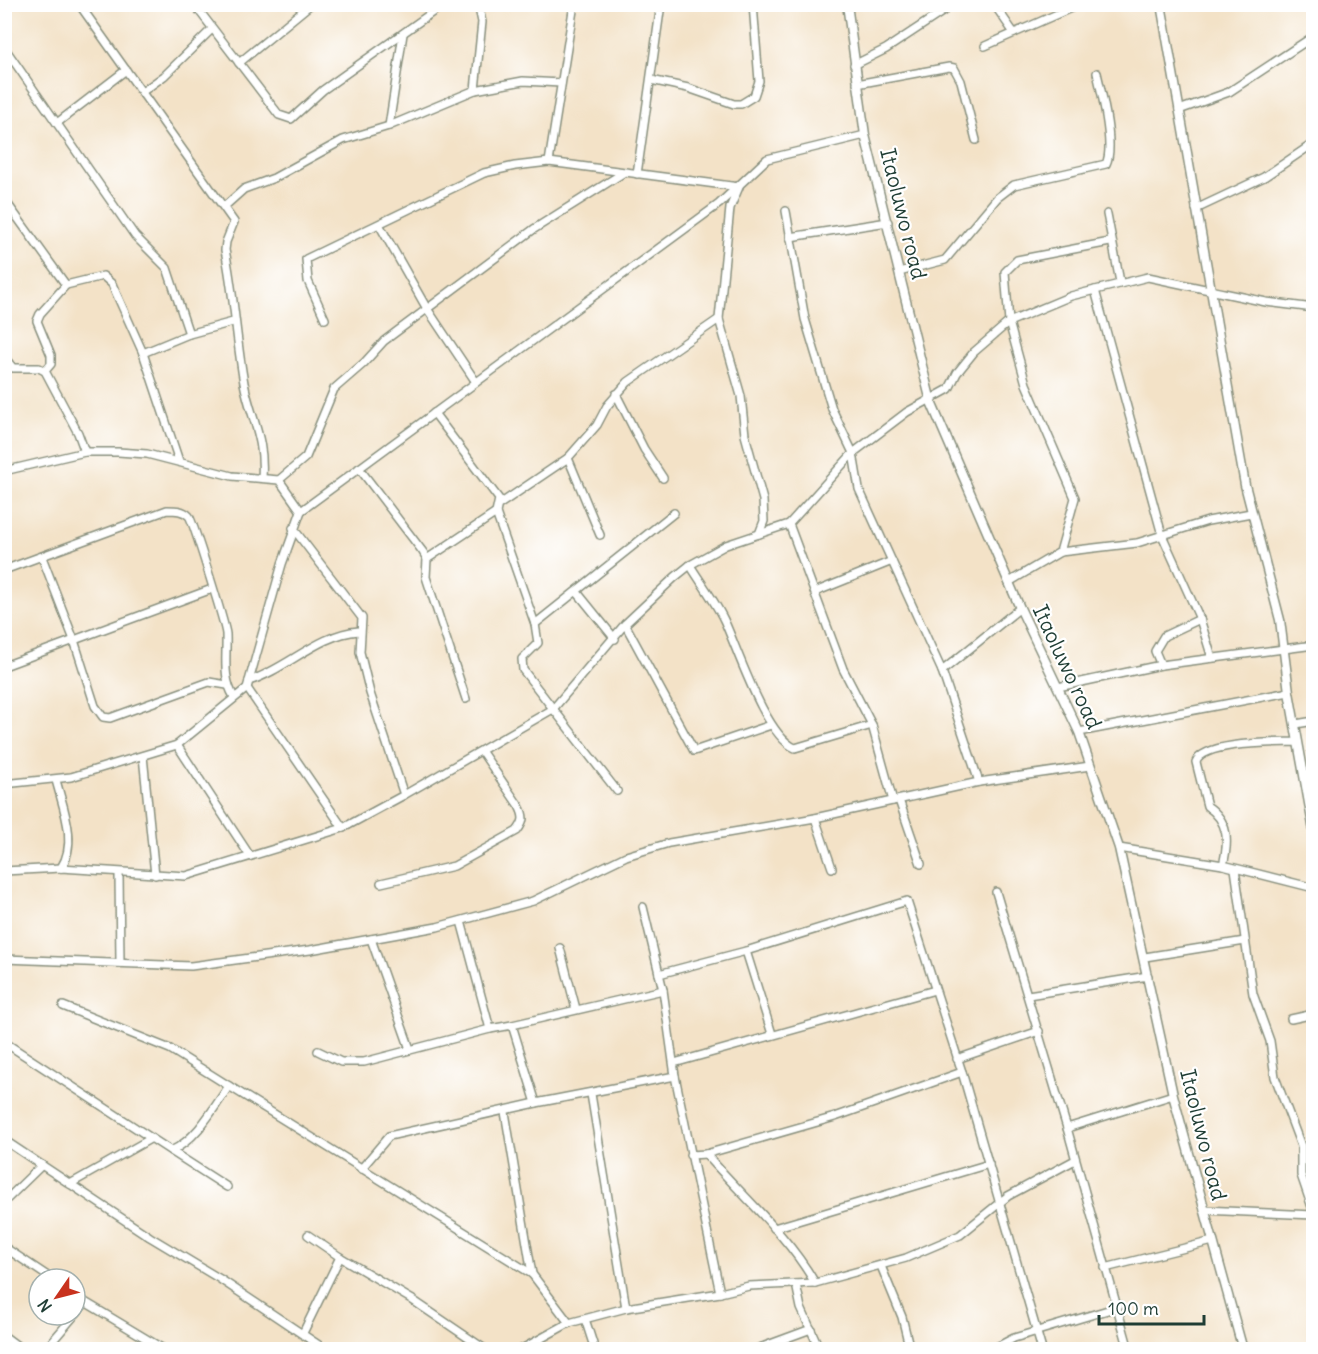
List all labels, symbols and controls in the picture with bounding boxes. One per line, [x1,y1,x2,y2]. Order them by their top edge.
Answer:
street label: Itaoluwo road [874,146,933,282]
street label: Itaoluwo road [1027,600,1108,733]
street label: Itaoluwo road [1174,1067,1233,1203]
north arrow [27,1267,87,1327]
scale bar [1099,1288,1204,1326]
text: N [33,1295,56,1316]
text: 100 m [1108,1297,1159,1320]

